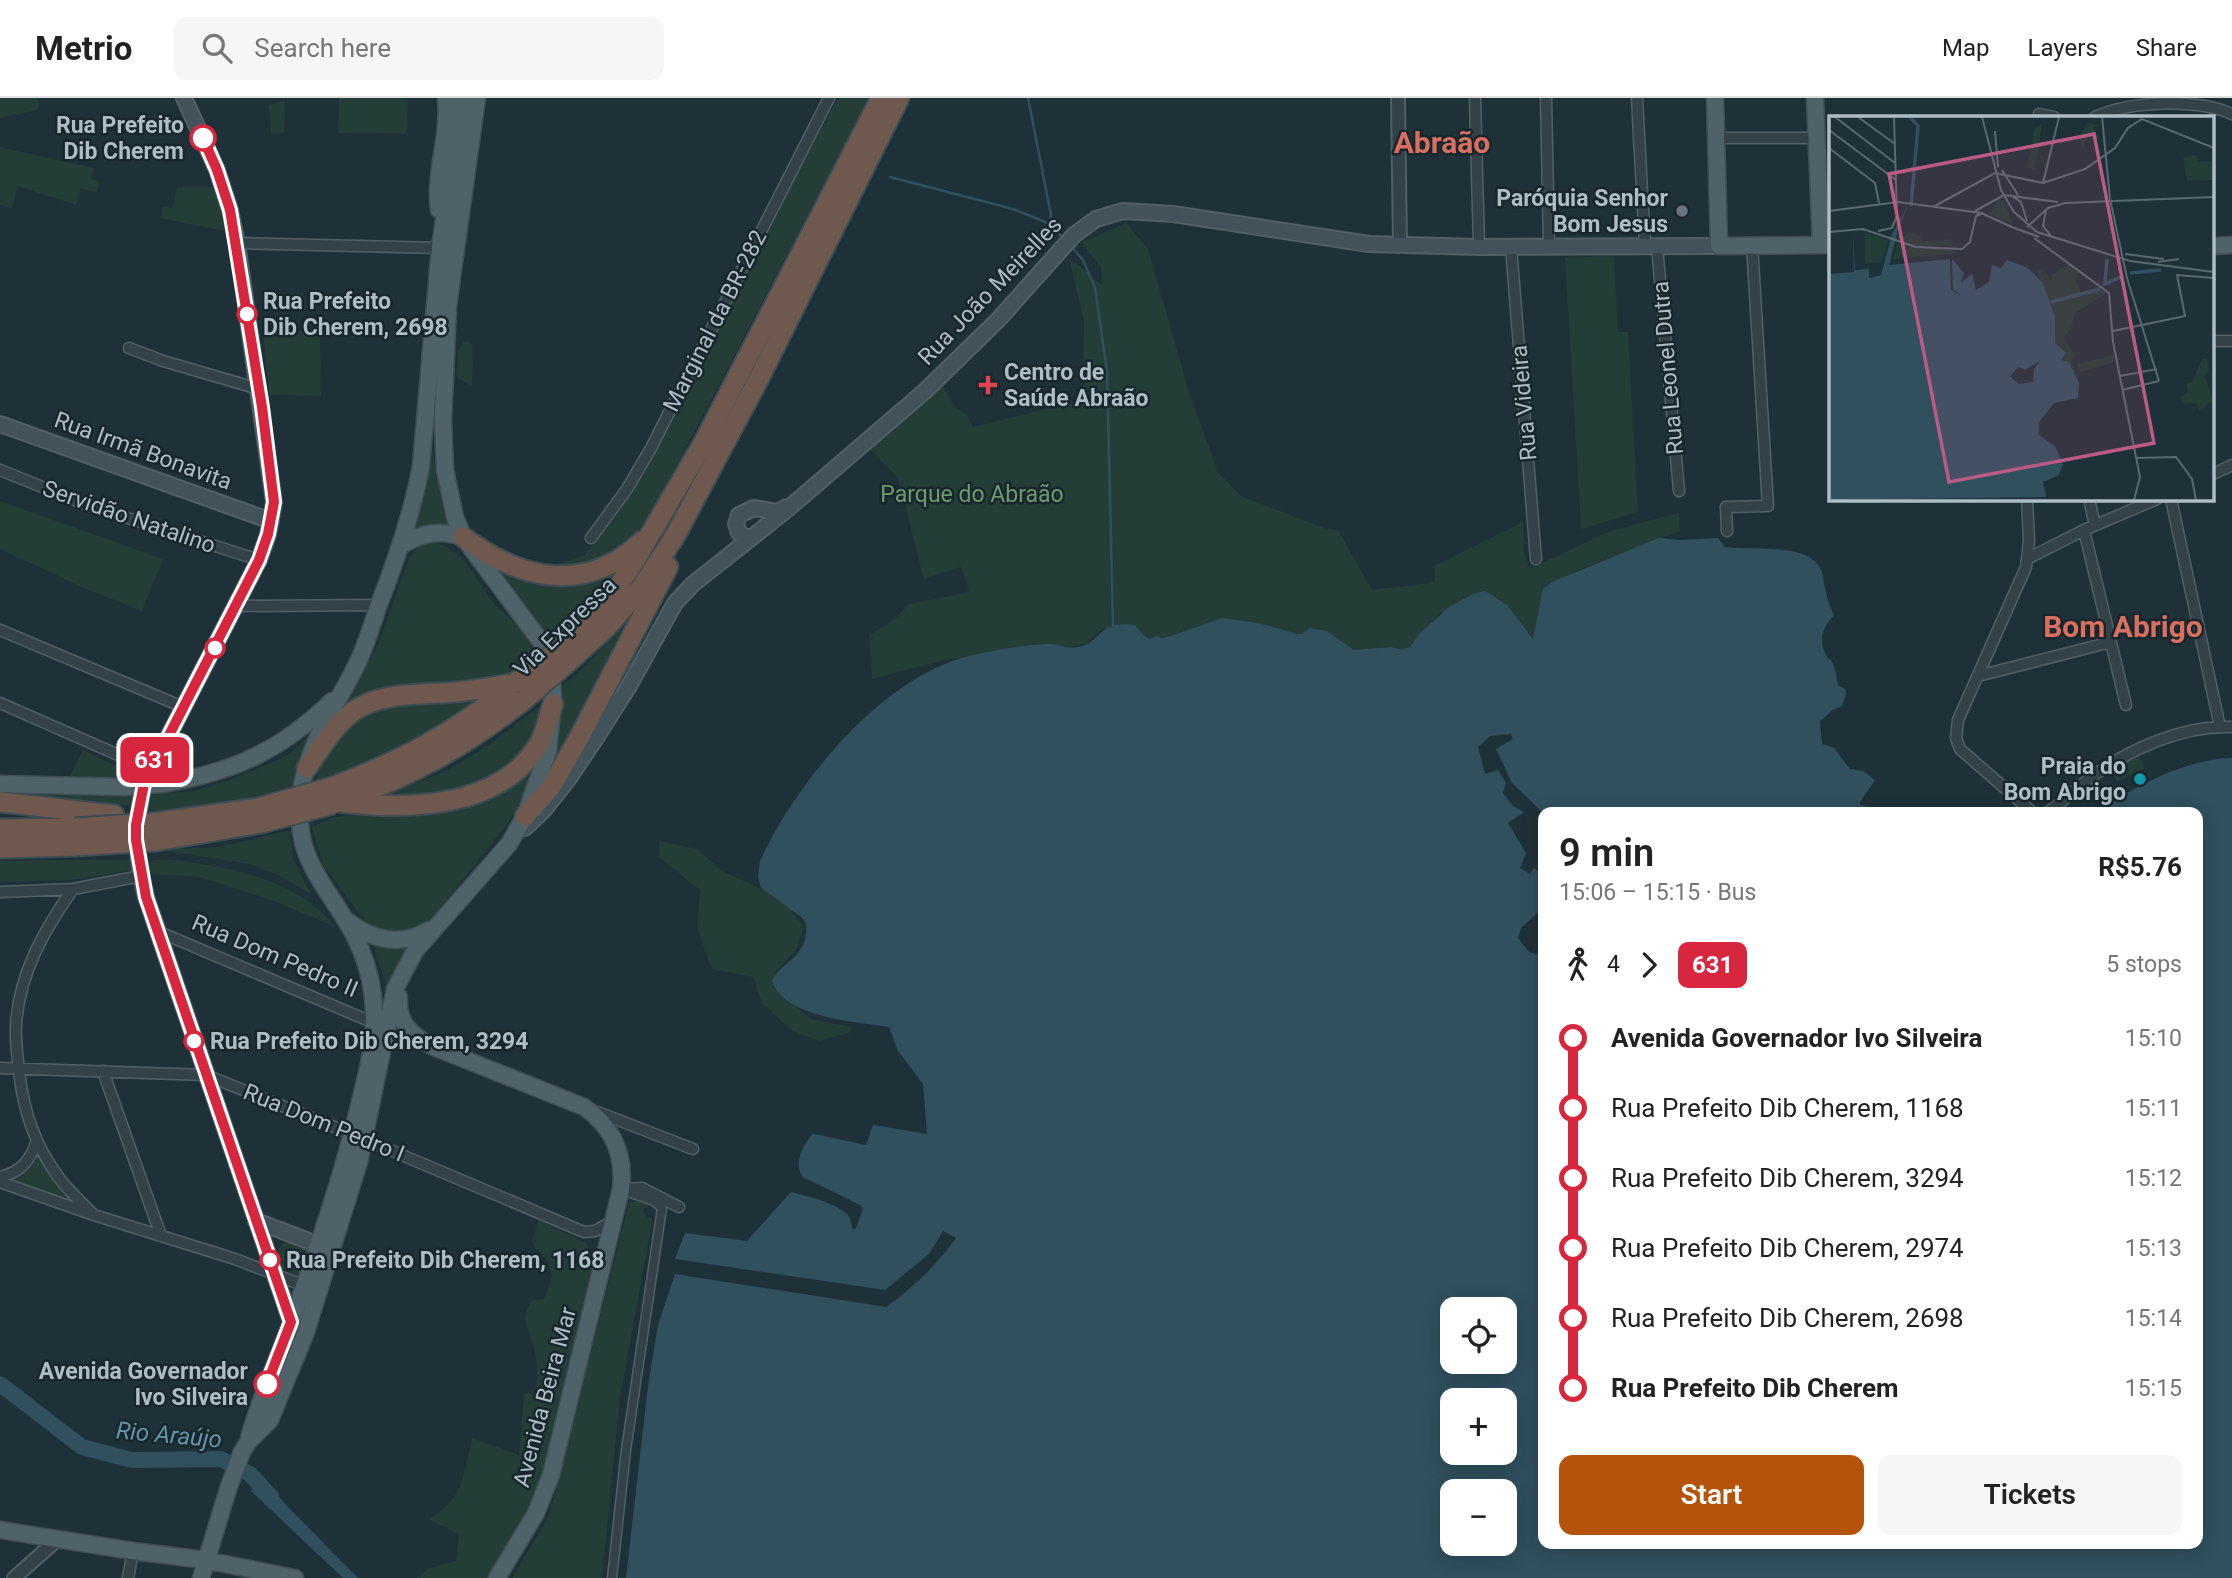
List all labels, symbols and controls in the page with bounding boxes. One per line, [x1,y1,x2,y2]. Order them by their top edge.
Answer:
search box [174,17,664,80]
text: Metrio [35,29,132,68]
icon: search [198,29,236,67]
text: Search here [254,33,391,63]
text: Map [1942,34,1990,62]
text: Layers [2028,34,2098,62]
text: Share [2136,34,2197,62]
place label: Rua Prefeito Dib Cherem [56,112,184,165]
inset map [1829,116,2214,500]
marker: Rua Prefeito Dib Cherem [190,125,216,151]
district label: Abraão [1394,125,1490,160]
place label: Paróquia Senhor Bom Jesus [1496,185,1669,238]
marker: Paróquia Senhor Bom Jesus [1674,203,1690,219]
street label: Rua João Meirelles [913,211,1067,371]
street label: Marginal da BR-282 [658,226,772,416]
street label: Rua Leonel Dutra [1647,280,1689,456]
place label: Rua Prefeito Dib Cherem, 2698 [263,288,448,341]
marker: Rua Prefeito Dib Cherem, 2698 [237,304,257,324]
street label: Rua Videira [1505,344,1543,462]
place label: Centro de Saúde Abraão [1004,359,1148,412]
marker: Centro de Saúde Abraão [978,375,998,395]
street label: Rua Irmã Bonavita [51,406,235,496]
street label: Servidão Natalino [39,475,219,559]
park label: Parque do Abraão [880,481,1064,508]
street label: Via Expressa [508,571,622,683]
district label: Bom Abrigo [2043,609,2203,644]
unlabelled marker [205,638,225,658]
line badge: 631 [115,737,195,783]
text: 631 [134,746,176,774]
place label: Praia do Bom Abrigo [2004,753,2126,806]
marker: Praia do Bom Abrigo [2132,771,2148,787]
text: 9 min [1559,831,1654,875]
text: R$5.76 [2098,852,2182,882]
text: 15:06 – 15:15 · Bus [1559,879,1756,906]
street label: Rua Dom Pedro II [188,909,362,1003]
icon: walk [1559,946,1597,984]
icon: forward [1630,946,1668,984]
text: 4 [1607,951,1620,978]
text: 631 [1692,951,1733,979]
text: 5 stops [2106,951,2182,978]
text: Avenida Governador Ivo Silveira [1611,1023,1982,1053]
text: 15:10 [2125,1025,2182,1052]
place label: Rua Prefeito Dib Cherem, 3294 [210,1028,529,1055]
marker: Rua Prefeito Dib Cherem, 3294 [184,1031,204,1051]
street label: Rua Dom Pedro I [240,1078,408,1168]
text: Rua Prefeito Dib Cherem, 1168 [1611,1093,1964,1123]
text: 15:11 [2125,1095,2182,1122]
text: Rua Prefeito Dib Cherem, 3294 [1611,1163,1964,1193]
text: 15:12 [2125,1165,2182,1192]
text: Rua Prefeito Dib Cherem, 2974 [1611,1233,1964,1263]
text: 15:13 [2125,1235,2182,1262]
place label: Rua Prefeito Dib Cherem, 1168 [286,1247,605,1274]
marker: Rua Prefeito Dib Cherem, 1168 [260,1250,280,1270]
map controls [1440,1297,1517,1556]
button: locate [1440,1297,1517,1374]
text: Rua Prefeito Dib Cherem, 2698 [1611,1303,1964,1333]
street label: Avenida Beira Mar [508,1304,582,1490]
text: 15:14 [2125,1305,2182,1332]
place label: Avenida Governador Ivo Silveira [39,1358,249,1411]
marker: Avenida Governador Ivo Silveira [254,1371,280,1397]
text: Rua Prefeito Dib Cherem [1611,1373,1899,1403]
text: 15:15 [2125,1375,2182,1402]
button: + [1440,1388,1517,1465]
water label: Rio Araújo [115,1416,223,1454]
button: Start [1559,1455,1864,1535]
button: Tickets [1878,1455,2182,1535]
button: − [1440,1479,1517,1556]

